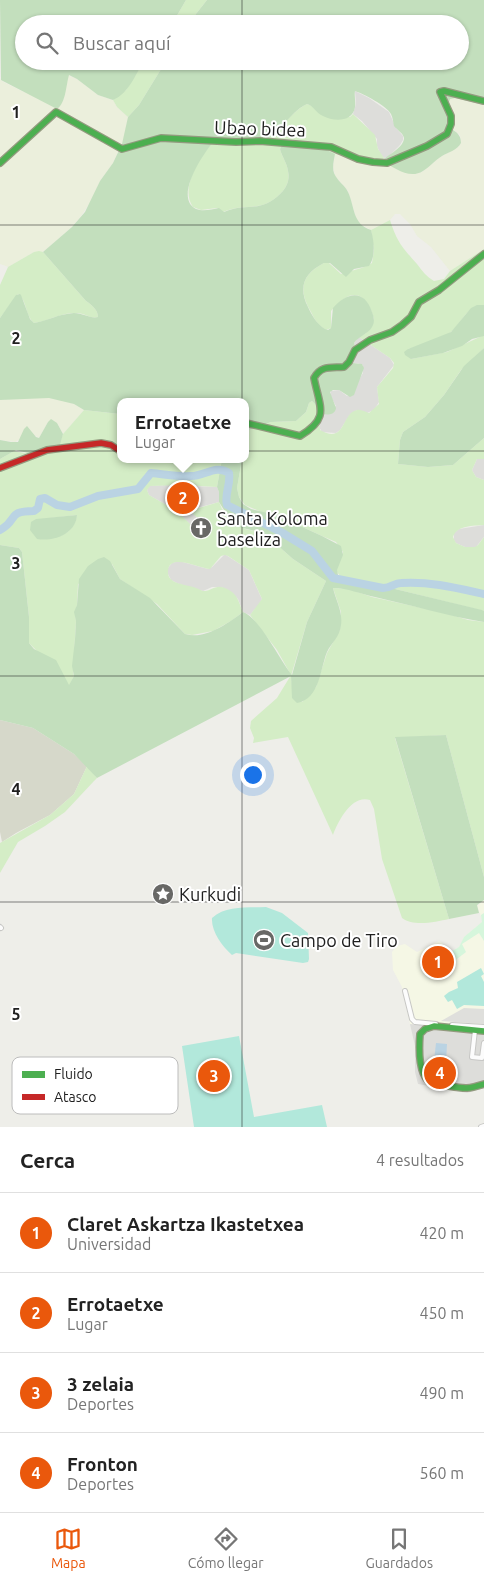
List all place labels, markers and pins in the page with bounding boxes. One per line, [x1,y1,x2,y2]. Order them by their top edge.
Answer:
pin: 2 [167,479,199,517]
place label: Santa Koloma baseliza [217,508,328,549]
church icon: Santa Koloma baseliza [189,516,213,540]
place icon: Kurkudi [151,882,175,906]
place label: Kurkudi [179,884,241,904]
sports icon: Campo de Tiro [252,928,276,952]
place label: Campo de Tiro [280,930,398,950]
pin: 1 [422,943,454,981]
pin: 4 [424,1054,456,1092]
pin: 3 [198,1057,230,1095]

